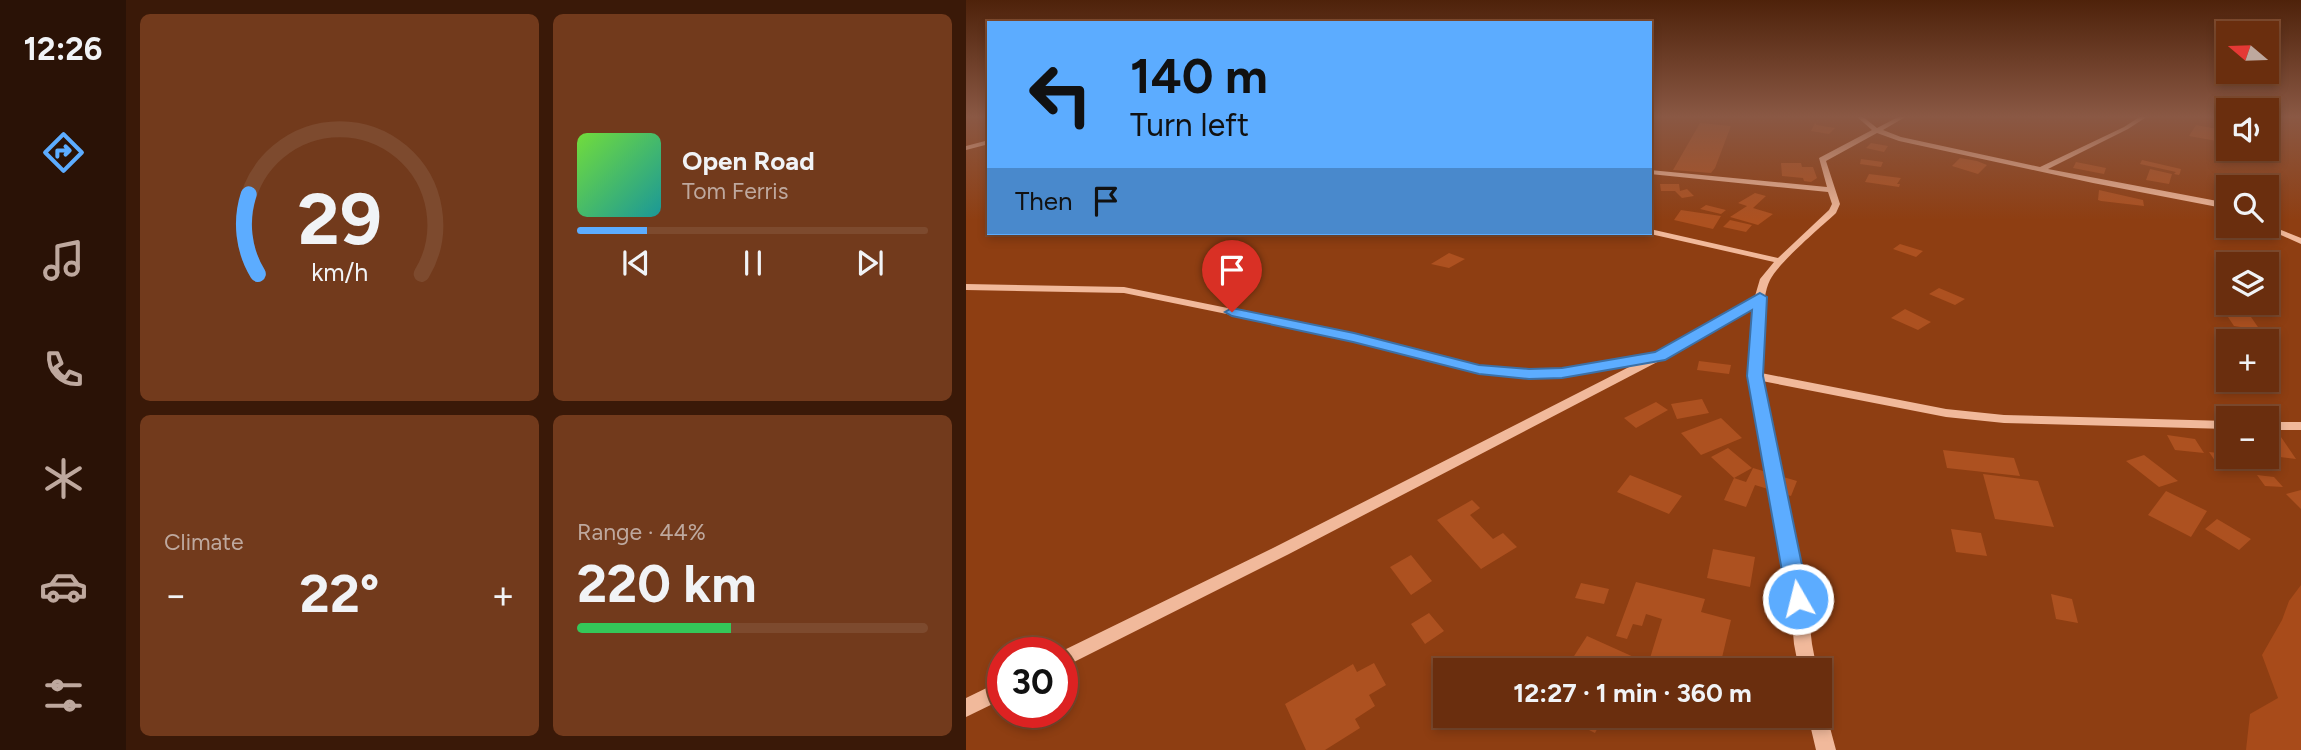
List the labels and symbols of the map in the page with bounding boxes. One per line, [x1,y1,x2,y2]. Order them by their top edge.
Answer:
north arrow [2216,21,2278,84]
pin [1202,240,1262,312]
position arrow [1761,562,1835,636]
speed limit sign: 30 [987,637,1078,728]

